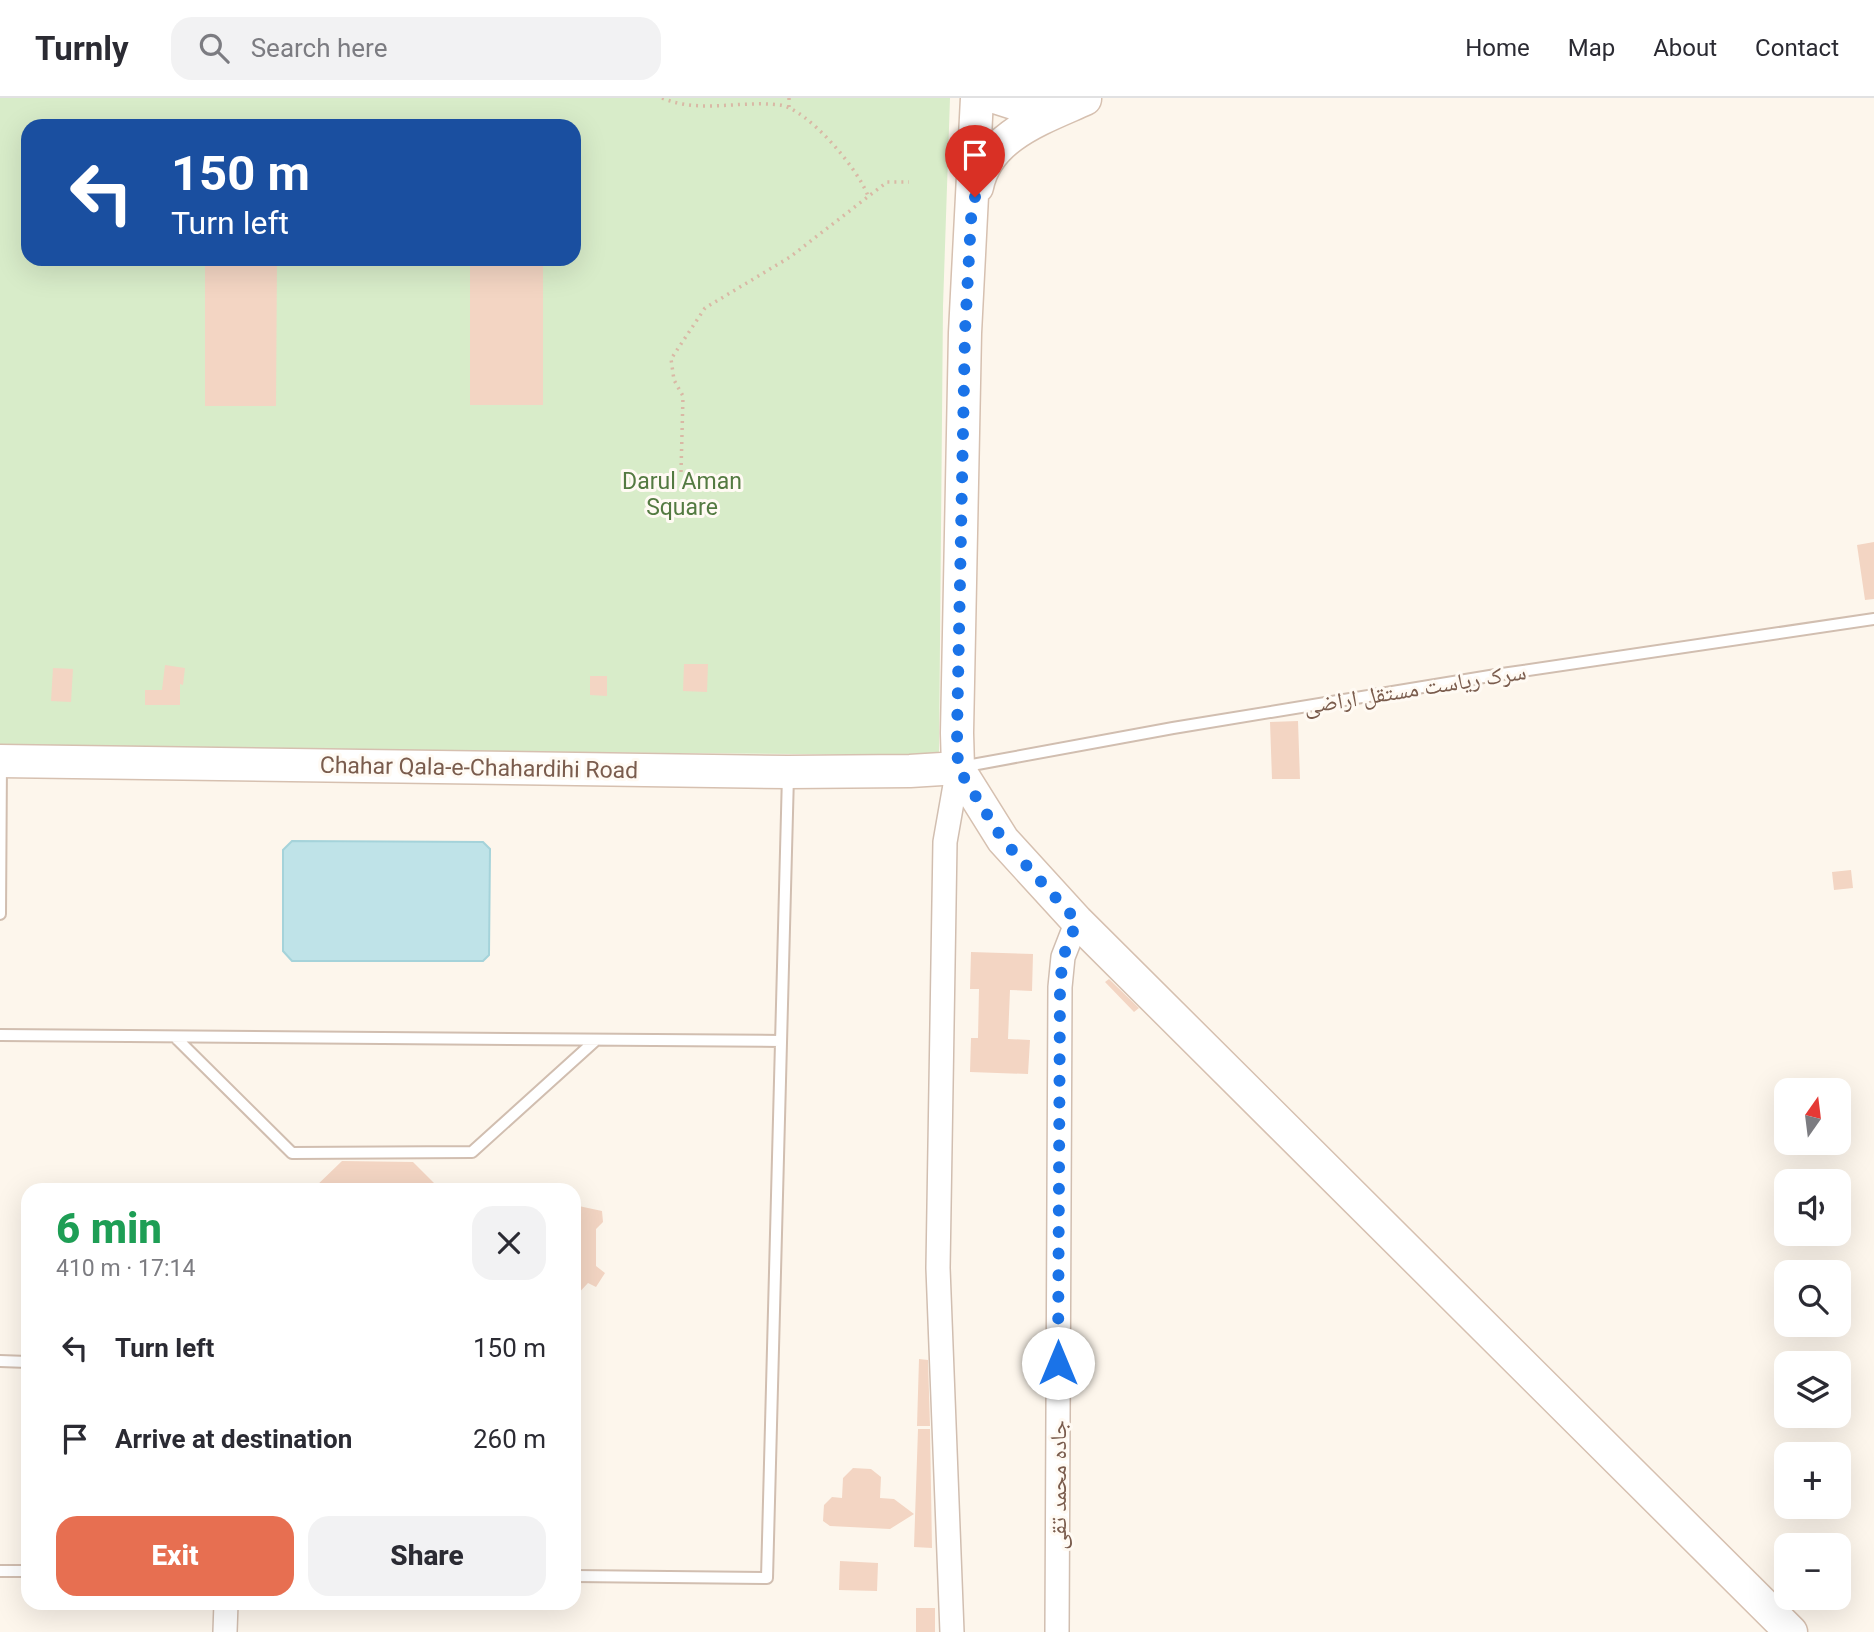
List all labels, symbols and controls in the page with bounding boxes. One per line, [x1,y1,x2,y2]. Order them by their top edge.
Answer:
search box [171,17,661,80]
text: Turnly [35,29,129,68]
icon: search [195,29,233,67]
text: Search here [251,33,387,63]
text: Home [1465,34,1530,62]
text: Map [1568,34,1615,62]
text: About [1653,34,1717,62]
text: Contact [1755,34,1839,62]
pin [945,125,1005,197]
icon: arrive [956,136,994,174]
text: 150 m [171,145,310,202]
icon: left [56,147,147,238]
text: Turn left [171,204,289,242]
park label: Darul Aman Square [622,468,742,521]
street label: سرک ریاست مستقل اراضی [1302,658,1528,720]
street label: Chahar Qala-e-Chahardihi Road [320,752,638,784]
north arrow [1774,1078,1852,1155]
map controls [1774,1078,1851,1610]
button: sound [1774,1169,1851,1246]
text: 6 min [56,1204,162,1253]
button: close [472,1206,546,1280]
text: 410 m · 17:14 [56,1255,195,1282]
button: search [1774,1260,1851,1337]
position arrow [1021,1326,1095,1400]
icon: left [56,1329,94,1367]
text: Turn left [115,1333,214,1363]
text: 150 m [473,1333,546,1363]
button: layers [1774,1351,1851,1428]
icon: arrive [56,1420,94,1458]
street label: جاده محمد تقی [1045,1420,1072,1550]
text: Arrive at destination [115,1424,352,1454]
text: 260 m [473,1424,546,1454]
button: + [1774,1442,1851,1519]
button: Exit [56,1516,294,1596]
button: Share [308,1516,546,1596]
button: − [1774,1533,1851,1610]

